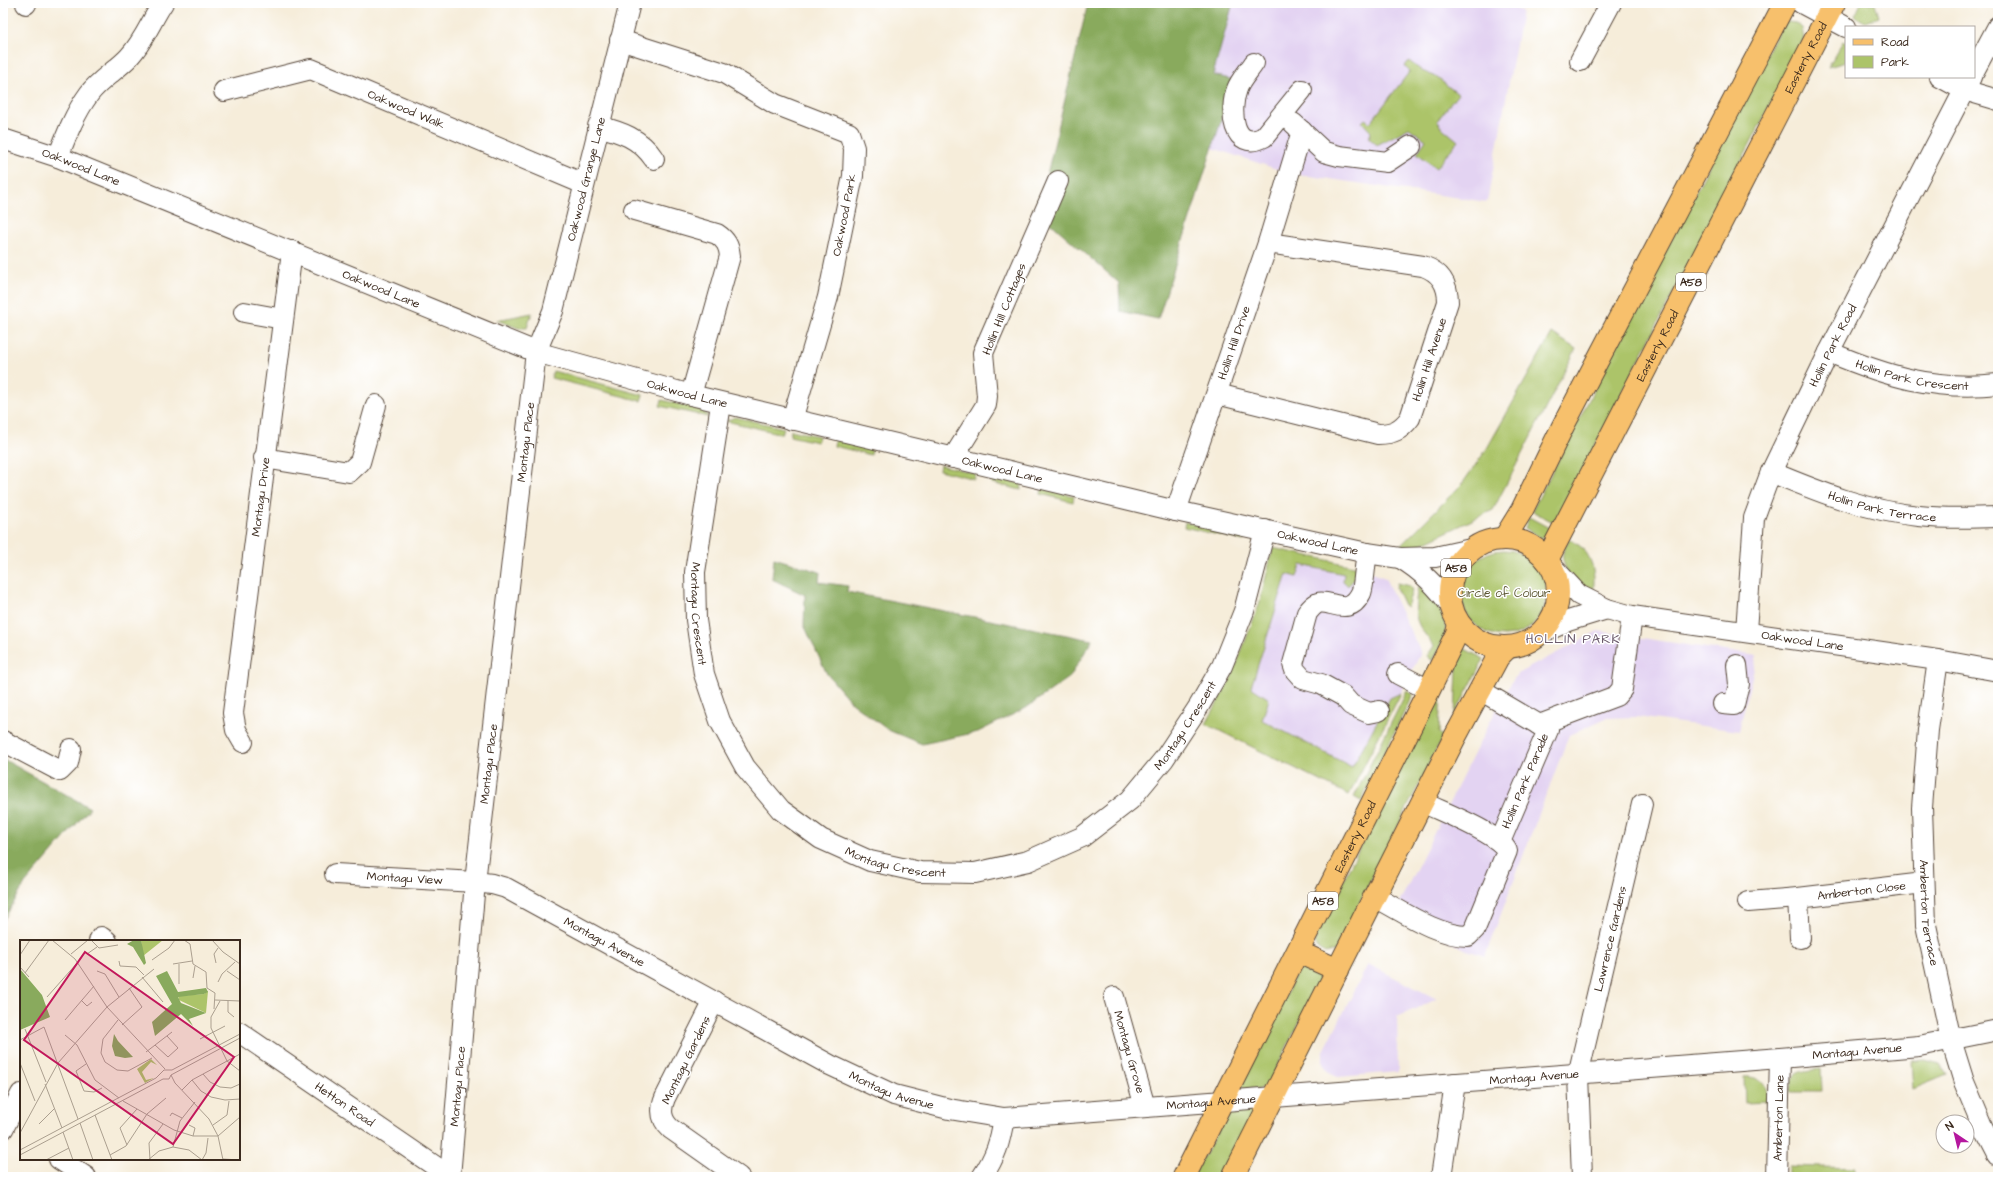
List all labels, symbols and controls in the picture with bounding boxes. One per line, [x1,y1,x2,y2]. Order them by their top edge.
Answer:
street label: Easterly Road [1781,19,1832,97]
legend [1845,26,1975,78]
text: Road [1881,34,1909,51]
text: Park [1881,54,1909,71]
street label: Oakwood Walk [365,86,448,134]
street label: Oakwood Grange Lane [563,115,610,243]
street label: Oakwood Lane [40,144,123,191]
street label: Oakwood Park [828,172,861,258]
street label: Hollin Hill Cottages [978,261,1032,358]
street label: Oakwood Lane [340,266,423,313]
road number: A58 [1676,273,1706,291]
street label: Hollin Park Road [1805,302,1861,390]
street label: Hollin Hill Drive [1214,303,1255,382]
street label: Easterly Road [1632,307,1683,385]
street label: Hollin Hill Avenue [1408,315,1451,404]
street label: Hollin Park Crescent [1853,355,1969,395]
street label: Oakwood Lane [645,375,730,413]
street label: Montagu Place [513,401,539,483]
street label: Oakwood Lane [960,452,1045,488]
street label: Montagu Drive [248,456,275,538]
street label: Hollin Park Terrace [1826,487,1937,526]
street label: Oakwood Lane [1276,526,1361,560]
road number: A58 [1441,559,1471,577]
street label: Montagu Crescent [686,561,711,667]
park label: Circle of Colour [1458,585,1551,602]
street label: Oakwood Lane [1760,627,1845,655]
district label: HOLLIN PARK [1526,630,1620,648]
street label: Montagu Crescent [1150,678,1221,774]
street label: Montagu Place [476,722,502,805]
street label: Hollin Park Parade [1498,730,1553,832]
street label: Easterly Road [1331,798,1381,876]
street label: Montagu Crescent [842,843,946,881]
street label: Amberton Terrace [1915,859,1943,968]
street label: Montagu View [366,868,444,889]
street label: Amberton Close [1816,877,1907,905]
street label: Lawrence Gardens [1590,884,1631,993]
road number: A58 [1308,892,1338,910]
street label: Montagu Avenue [561,913,648,971]
inset map [20,940,240,1160]
street label: Montagu Grove [1109,1009,1149,1096]
street label: Montagu Gardens [658,1013,716,1108]
street label: Montagu Avenue [1812,1039,1903,1064]
street label: Montagu Place [446,1045,470,1127]
street label: Montagu Avenue [1489,1066,1580,1089]
street label: Montagu Avenue [846,1067,936,1114]
street label: Amberton Lane [1769,1074,1789,1161]
street label: Hetton Road [311,1078,377,1131]
street label: Montagu Avenue [1166,1091,1257,1114]
north arrow [1935,1114,1975,1154]
text: N [1942,1118,1957,1134]

